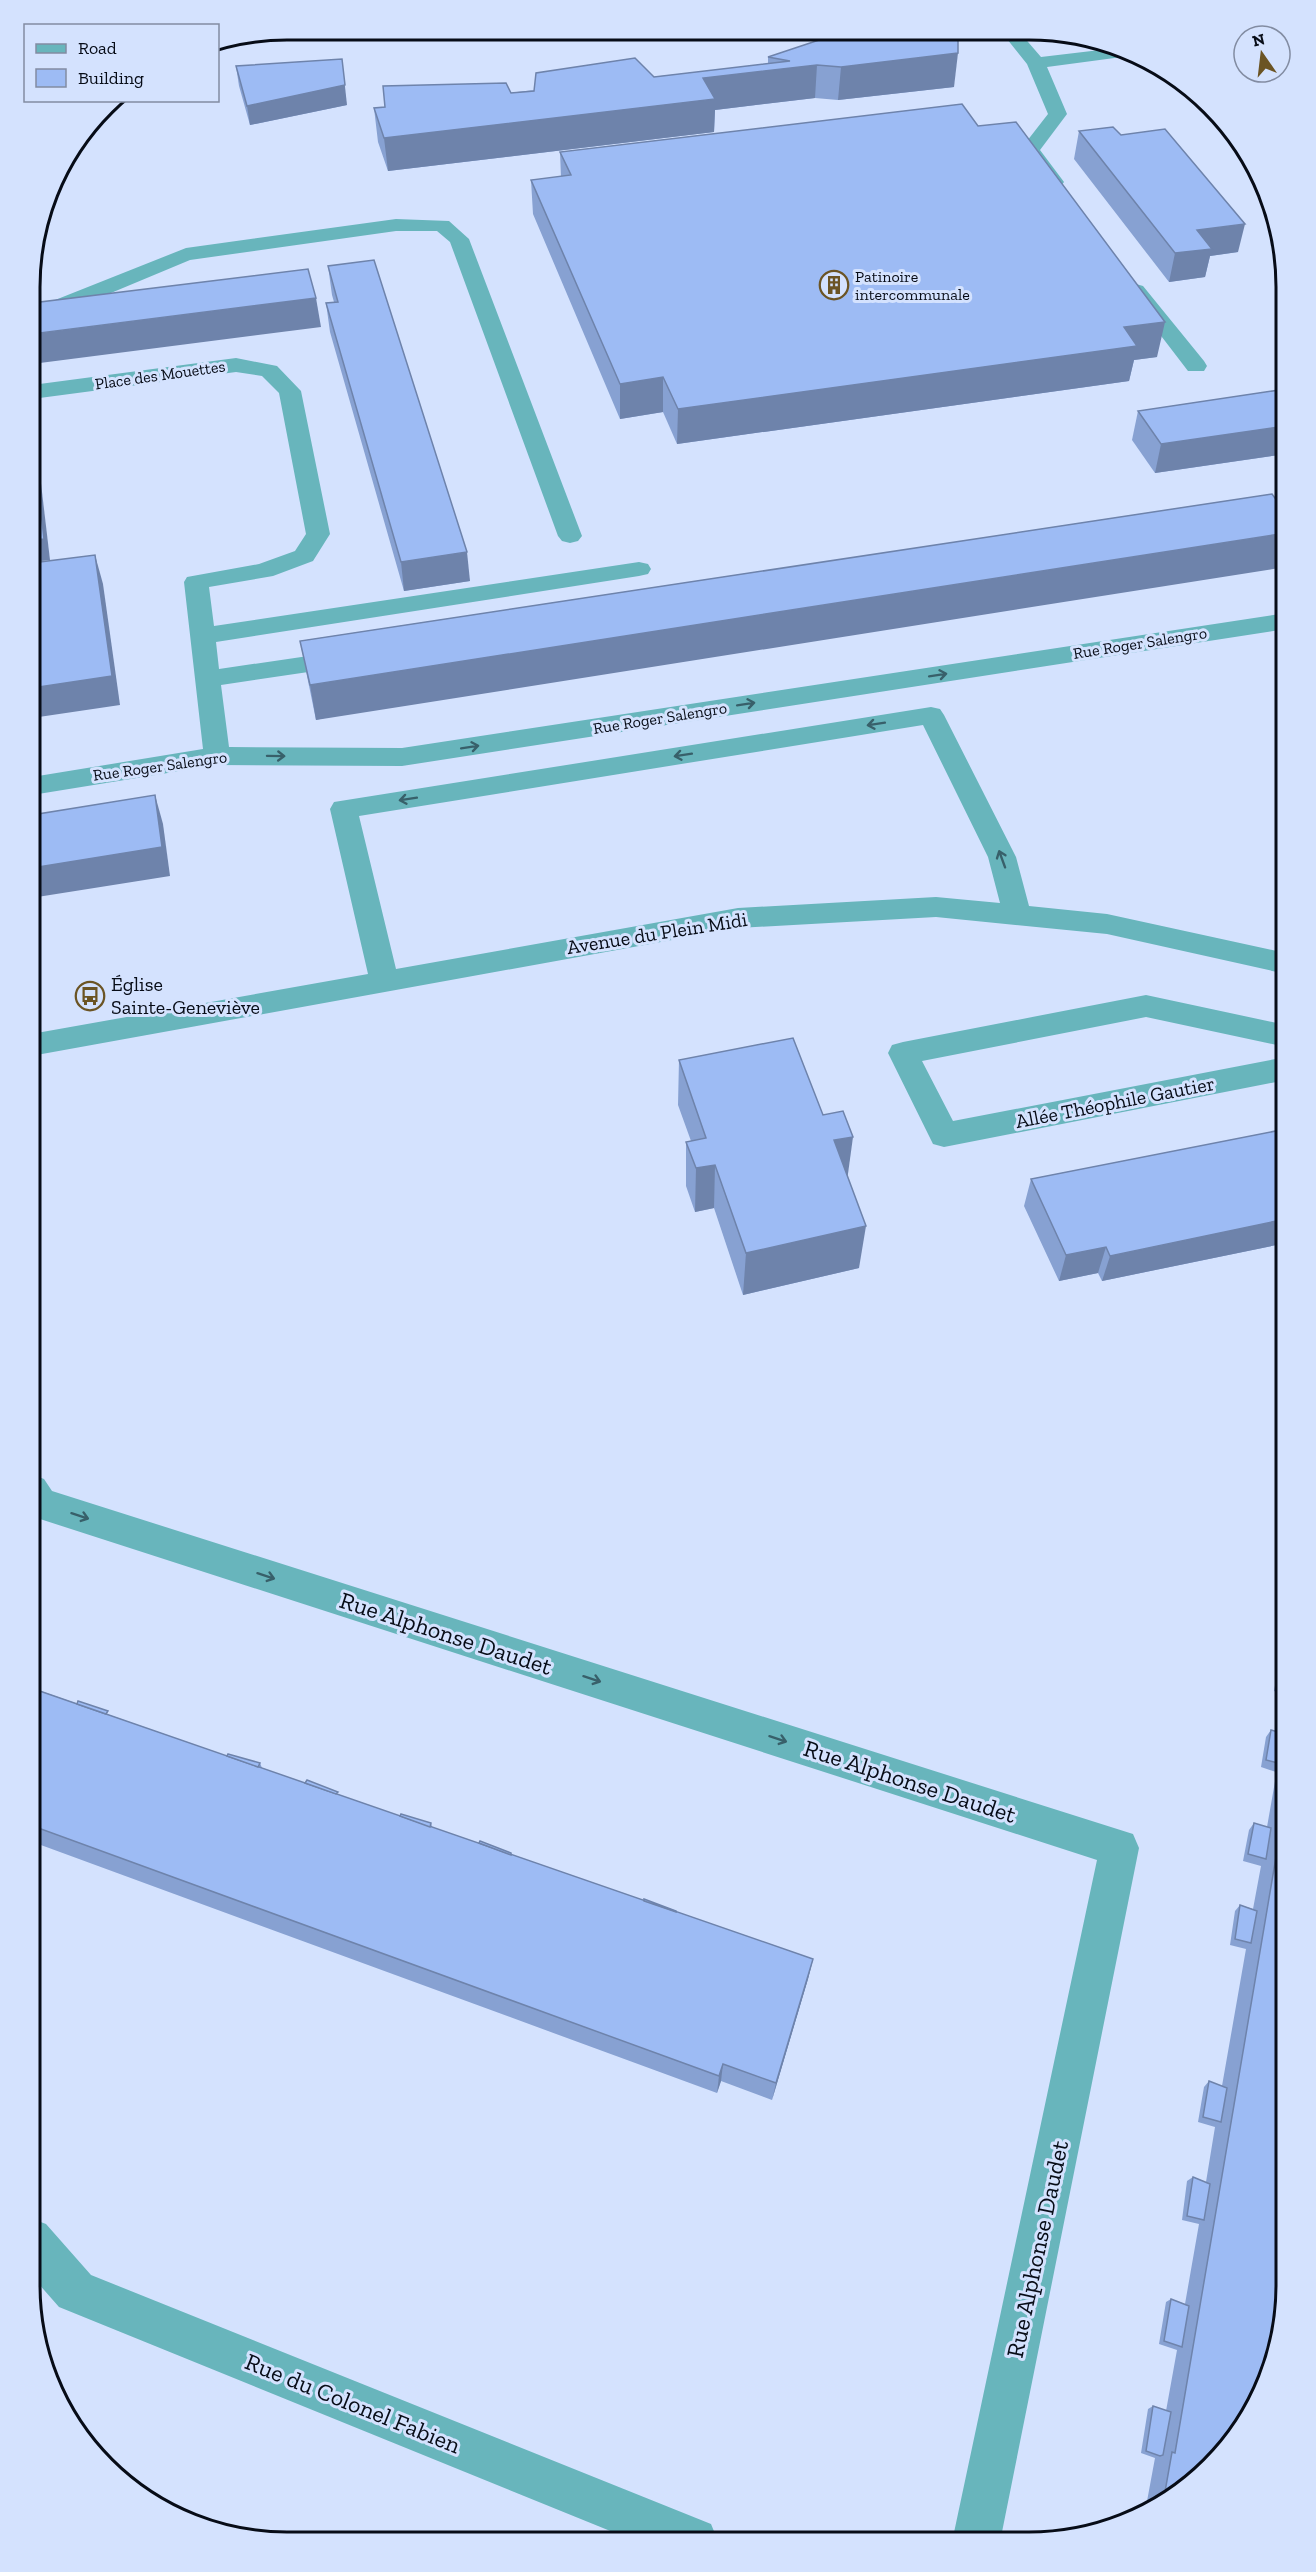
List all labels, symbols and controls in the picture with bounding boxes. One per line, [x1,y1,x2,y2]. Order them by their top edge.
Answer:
legend [24,24,219,102]
north arrow [1232,24,1292,84]
text: N [1250,29,1267,51]
text: Road [78,37,117,59]
text: Building [78,67,144,89]
place label: Patinoire intercommunale [855,267,970,304]
building icon: Patinoire intercommunale [818,269,850,301]
street label: Place des Mouettes [94,356,226,394]
street label: Rue Roger Salengro [1072,623,1208,663]
one-way arrow [928,669,948,680]
street label: Rue Roger Salengro [592,698,728,738]
one-way arrow [735,699,755,710]
one-way arrow [866,719,886,730]
one-way arrow [459,741,479,752]
street label: Rue Roger Salengro [92,747,228,785]
one-way arrow [674,749,693,760]
one-way arrow [265,750,285,762]
one-way arrow [398,793,418,804]
one-way arrow [995,850,1006,869]
street label: Avenue du Plein Midi [565,907,749,959]
place label: Église Sainte-Geneviève [111,972,260,1019]
bus stop icon: Église Sainte-Geneviève [74,980,106,1012]
street label: Allée Théophile Gautier [1013,1071,1217,1133]
one-way arrow [70,1511,89,1522]
one-way arrow [256,1571,275,1582]
street label: Rue Alphonse Daudet [336,1585,556,1681]
one-way arrow [582,1675,601,1686]
street label: Rue Alphonse Daudet [800,1733,1020,1829]
one-way arrow [768,1734,787,1745]
street label: Rue Alphonse Daudet [1000,2138,1074,2360]
street label: Rue du Colonel Fabien [241,2347,465,2460]

